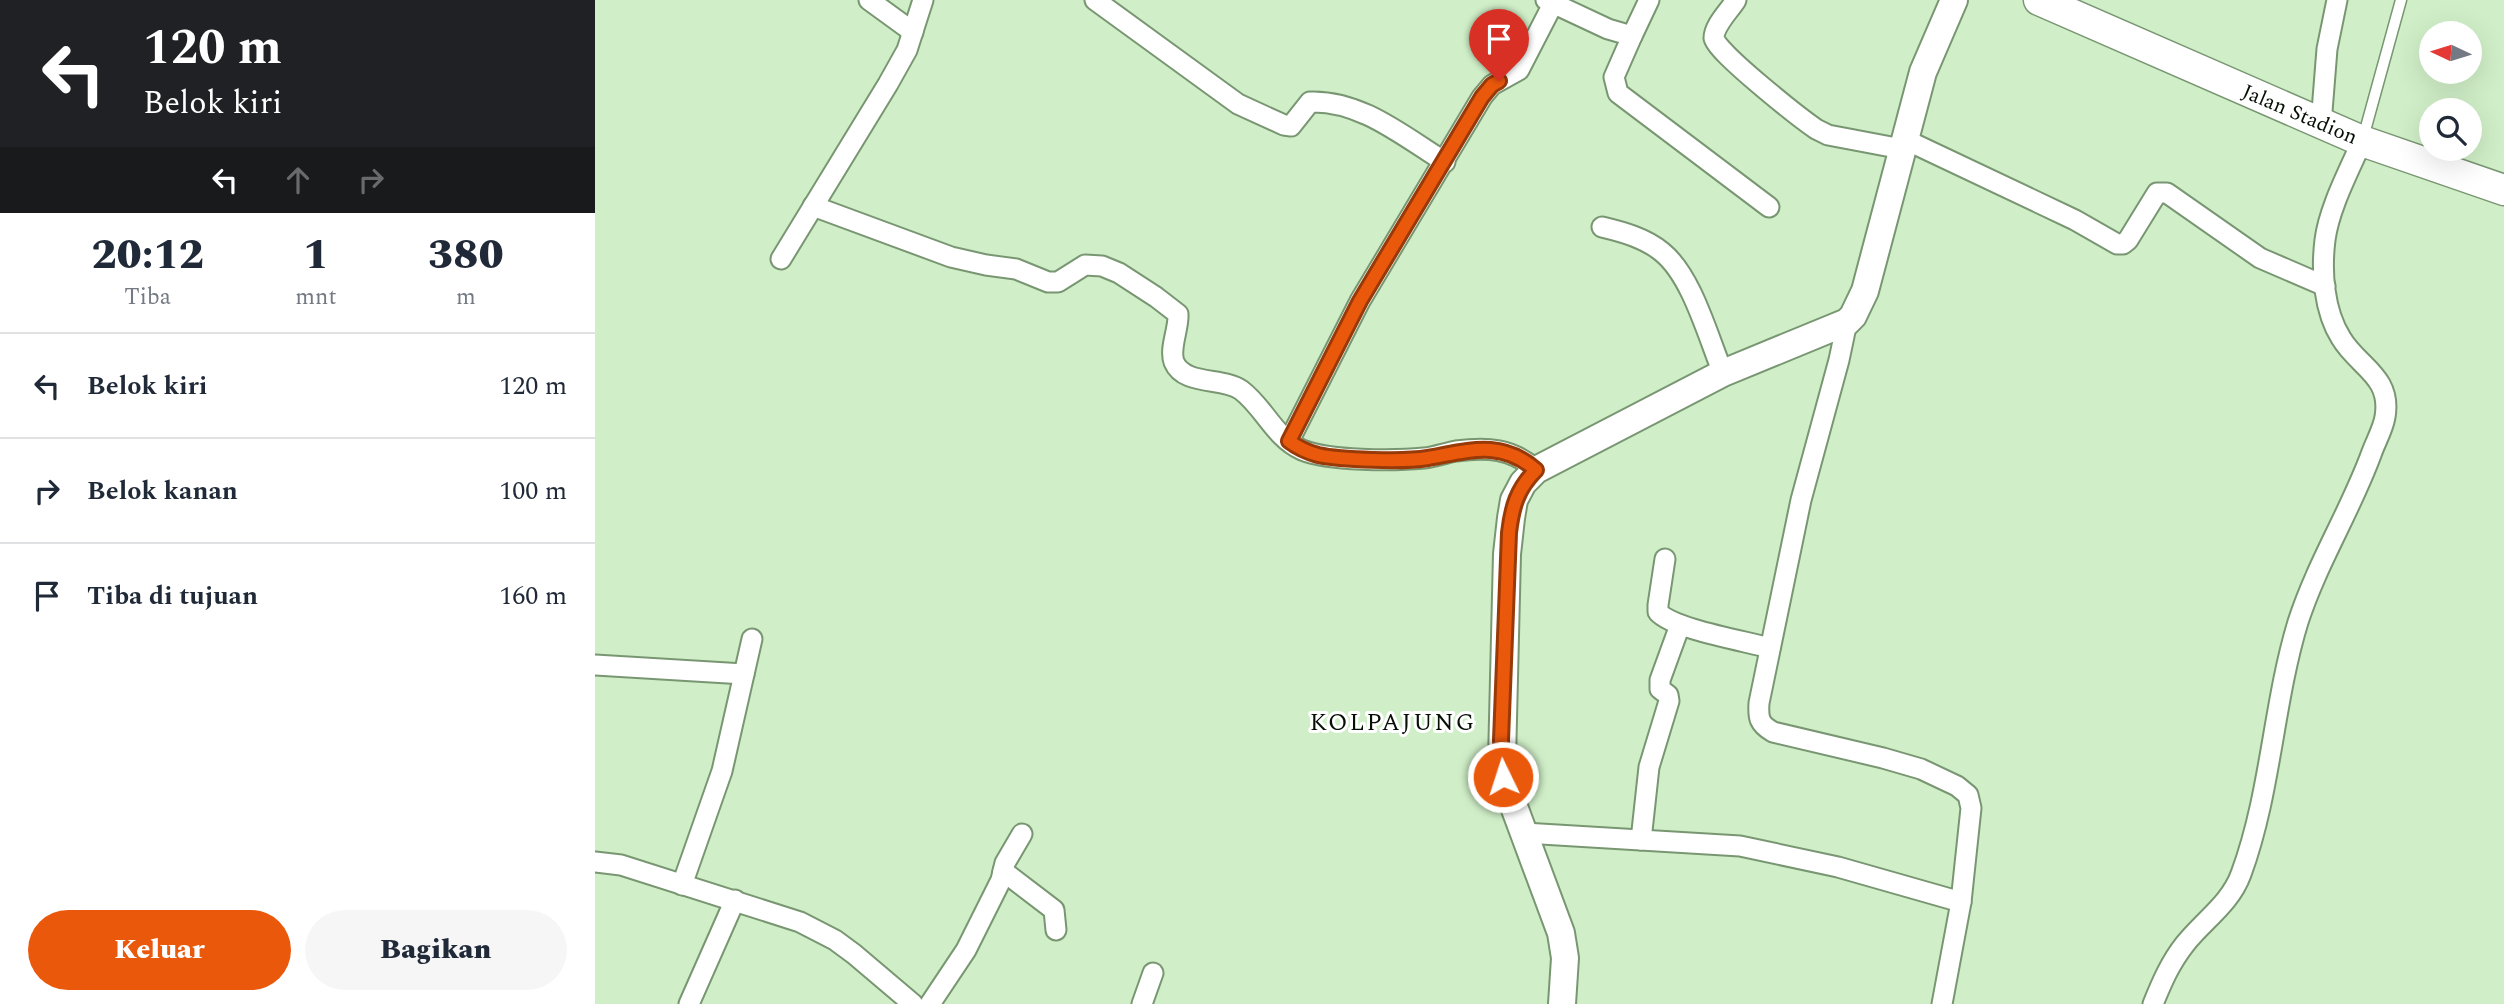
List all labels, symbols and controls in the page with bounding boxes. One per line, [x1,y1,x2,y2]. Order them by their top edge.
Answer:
pin [1469,9,1529,81]
text: 120 m [143,11,282,86]
icon: arrive [1480,20,1518,58]
north arrow [2419,21,2481,84]
map controls [2419,21,2482,161]
icon: left [28,28,119,119]
street label: Jalan Stadion [2237,76,2362,154]
text: Belok kiri [143,79,282,128]
button: search [2419,98,2482,161]
icon: left [206,161,244,199]
icon: ahead [279,161,317,199]
icon: right [352,161,390,199]
text: 20:12 [91,224,204,287]
text: 1 [303,224,329,287]
text: 380 [428,224,504,287]
text: Tiba [124,280,171,315]
text: mnt [295,280,337,315]
text: m [456,280,476,315]
text: Belok kiri [87,366,207,406]
text: 120 m [499,366,567,406]
icon: left [28,367,66,405]
text: Belok kanan [87,471,238,511]
text: 100 m [499,471,567,511]
icon: right [28,472,66,510]
text: Tiba di tujuan [87,576,258,616]
text: 160 m [499,576,567,616]
icon: arrive [28,577,66,615]
district label: KOLPAJUNG [1310,705,1476,741]
position arrow [1466,740,1540,814]
button: Keluar [28,910,291,990]
button: Bagikan [305,910,567,990]

